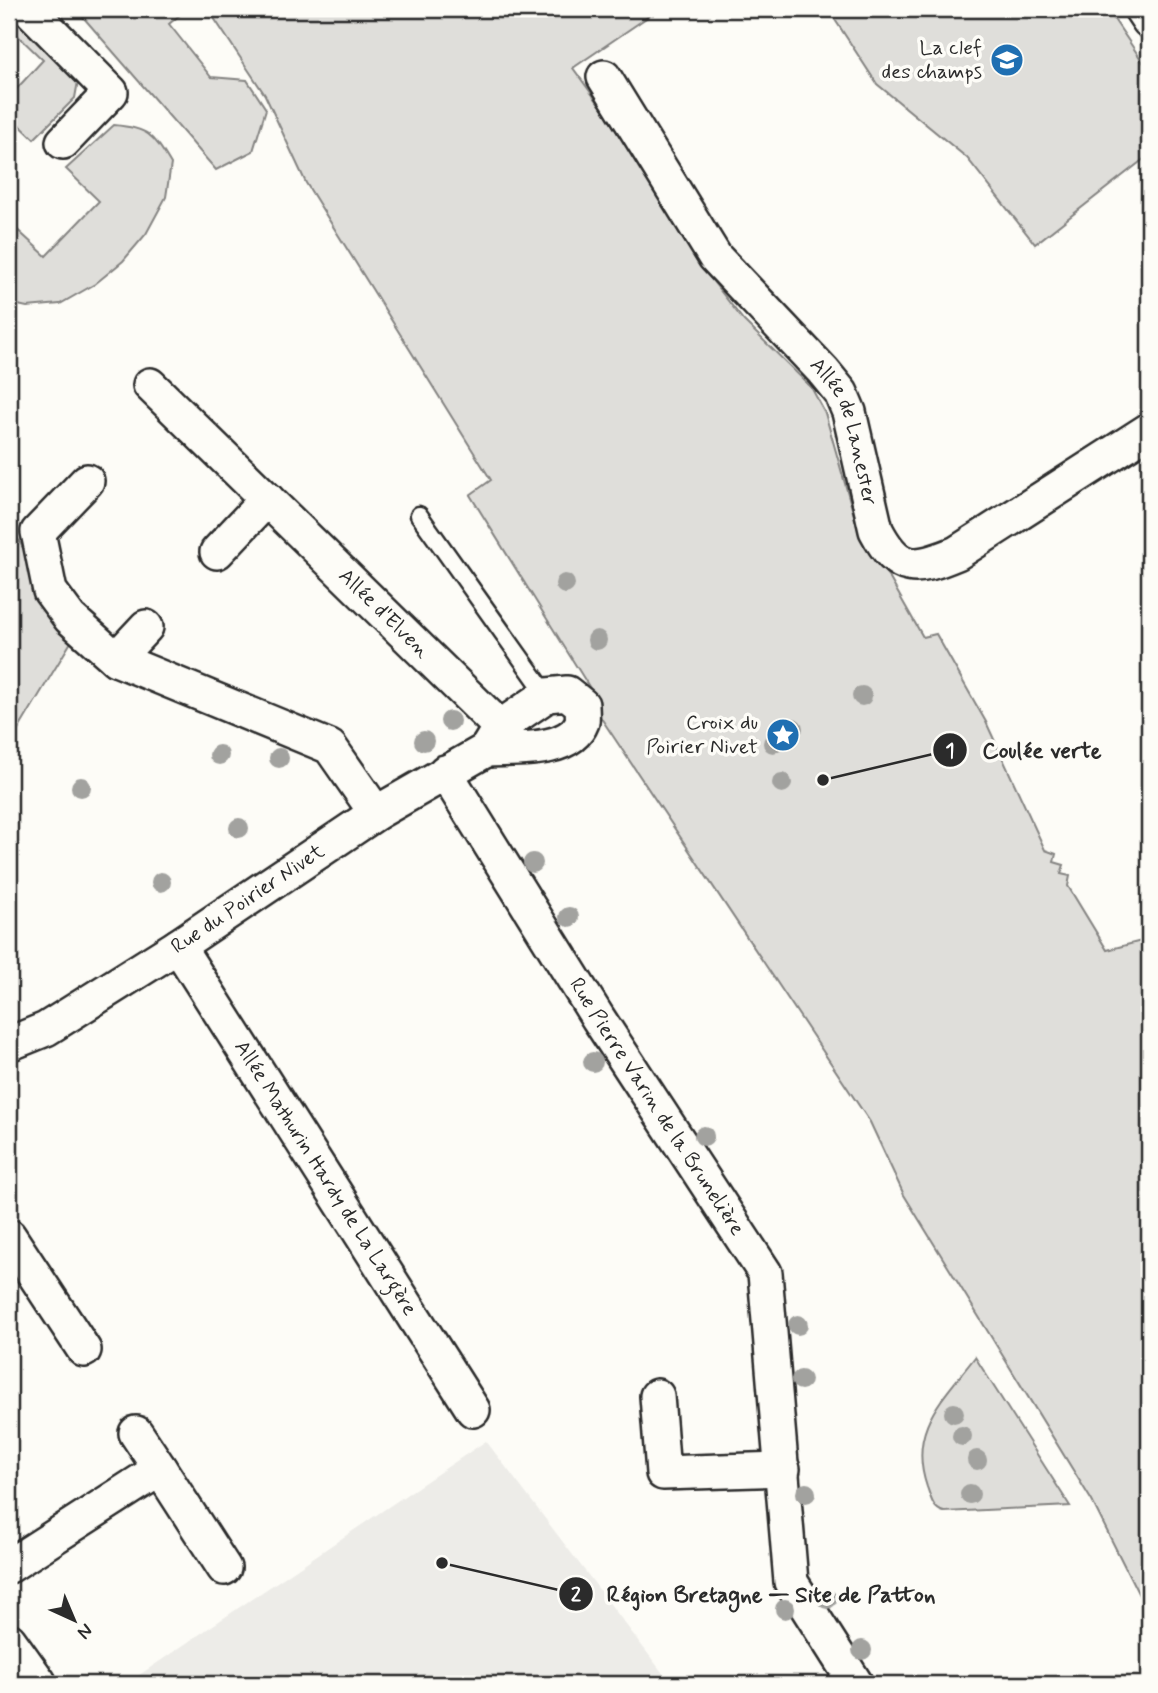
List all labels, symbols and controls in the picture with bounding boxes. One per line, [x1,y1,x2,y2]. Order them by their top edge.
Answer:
place label: La clef des champs [881,34,982,86]
school or university icon: La clef des champs [988,41,1026,79]
street label: Allée de Lanester [803,352,884,508]
street label: Allée d'Elven [332,563,436,665]
place label: Croix du Poirier Nivet [646,709,758,761]
place icon: Croix du Poirier Nivet [764,716,802,754]
callout: Coulée verte [933,728,1115,772]
text: 1 [945,737,955,765]
text: Coulée verte [982,737,1102,767]
street label: Rue du Poirier Nivet [166,837,331,961]
street label: Rue Pierre Varin de la Brunelière [562,972,751,1241]
street label: Allée Mathurin Hardy de La Largère [228,1035,424,1321]
callout: Région Bretagne — Site de Patton [558,1572,949,1616]
text: 2 [571,1581,582,1609]
text: Région Bretagne — Site de Patton [607,1581,936,1613]
north arrow [38,1584,108,1654]
text: N [72,1618,98,1645]

